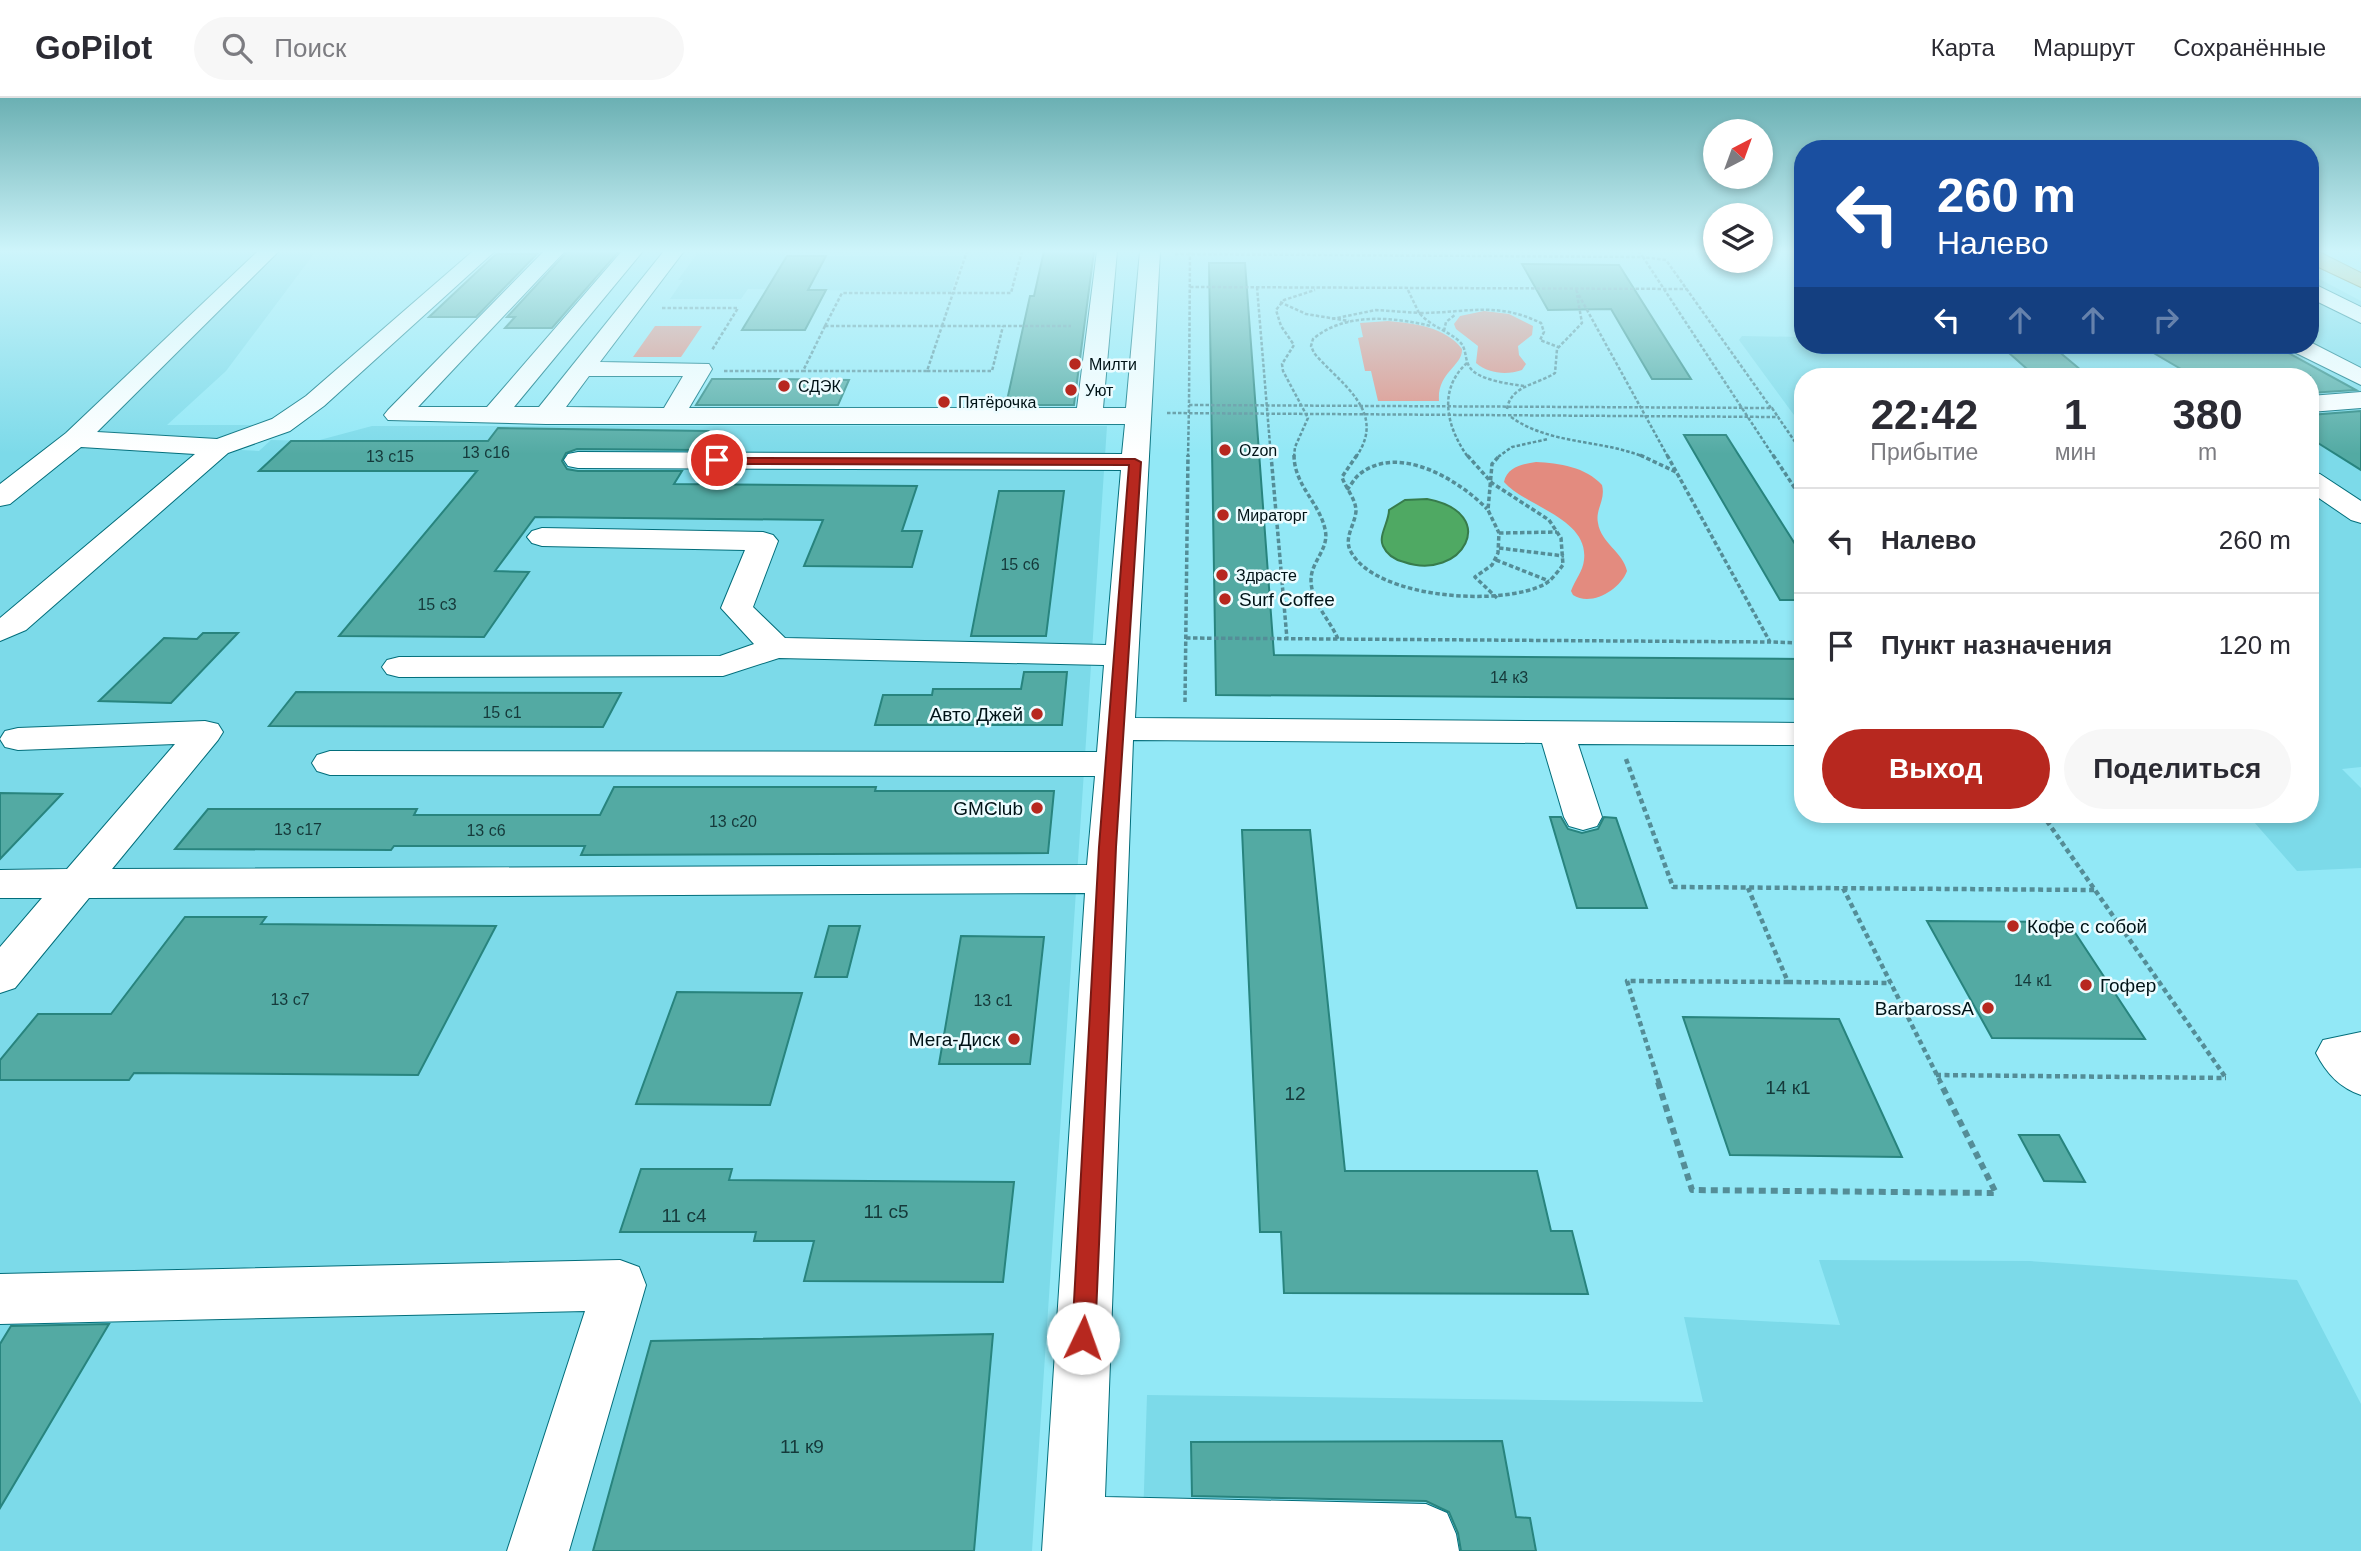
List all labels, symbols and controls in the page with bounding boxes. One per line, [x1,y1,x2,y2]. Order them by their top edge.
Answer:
search box [194,17,684,80]
text: GoPilot [35,29,152,66]
icon: search [218,29,256,67]
text: Поиск [274,33,346,63]
text: Карта [1931,34,1995,61]
text: Маршрут [2033,34,2135,61]
text: Сохранённые [2173,34,2326,61]
north arrow [1703,119,1773,189]
map controls [1703,119,1773,273]
icon: left [1822,168,1913,259]
text: 260 m [1937,168,2076,222]
button: layers [1703,203,1773,273]
text: Налево [1937,225,2049,261]
icon: left [1928,301,1966,339]
icon: ahead [2001,301,2039,339]
icon: ahead [2074,301,2112,339]
icon: right [2147,301,2185,339]
marker: Милти [1067,356,1083,372]
place label: Милти [1089,356,1137,373]
marker: СДЭК [776,378,792,394]
place label: СДЭК [798,378,842,395]
marker: Уют [1063,382,1079,398]
place label: Уют [1085,382,1114,399]
text: 22:42 [1871,391,1978,438]
text: 1 [2064,391,2087,438]
text: 380 [2173,391,2243,438]
marker: Пятёрочка [936,394,952,410]
place label: Пятёрочка [958,394,1037,411]
pin [687,430,747,490]
text: Прибытие [1870,439,1978,465]
text: мин [2055,439,2096,465]
text: m [2198,439,2217,465]
icon: arrive [698,441,736,479]
marker: Ozon [1217,442,1233,458]
place label: Ozon [1239,442,1277,459]
house number: 13 с16 [462,444,510,461]
house number: 13 с15 [366,448,414,465]
marker: Мираторг [1215,507,1231,523]
place label: Мираторг [1237,507,1308,524]
icon: left [1822,522,1860,560]
text: Налево [1881,525,1976,555]
text: 260 m [2219,525,2291,555]
house number: 15 с6 [1000,556,1040,573]
marker: Здрасте [1214,567,1230,583]
place label: Здрасте [1236,567,1297,584]
place label: Surf Coffee [1239,589,1335,610]
marker: Surf Coffee [1217,591,1233,607]
house number: 15 с3 [417,596,457,613]
icon: arrive [1822,627,1860,665]
text: Пункт назначения [1881,630,2112,660]
text: 120 m [2219,630,2291,660]
house number: 14 к3 [1490,669,1528,686]
house number: 15 с1 [482,704,522,721]
place label: Авто Джей [930,704,1023,725]
marker: Авто Джей [1029,706,1045,722]
button: Выход [1822,729,2050,809]
button: Поделиться [2064,729,2291,809]
place label: GMClub [953,798,1023,819]
marker: GMClub [1029,800,1045,816]
house number: 13 с20 [709,813,757,830]
house number: 13 с17 [274,821,322,838]
house number: 13 с6 [466,822,506,839]
place label: Кофе с собой [2027,916,2147,937]
marker: Кофе с собой [2005,918,2021,934]
house number: 14 к1 [2014,972,2052,989]
place label: Гофер [2100,975,2156,996]
marker: Гофер [2078,977,2094,993]
house number: 13 с7 [270,991,310,1008]
house number: 13 с1 [973,992,1013,1009]
place label: BarbarossA [1875,998,1974,1019]
marker: BarbarossA [1980,1000,1996,1016]
place label: Мега-Диск [909,1029,1001,1050]
marker: Мега-Диск [1006,1031,1022,1047]
house number: 14 к1 [1765,1077,1811,1098]
house number: 12 [1284,1083,1306,1104]
house number: 11 с5 [863,1201,909,1222]
house number: 11 с4 [661,1205,707,1226]
position arrow [1046,1301,1120,1375]
house number: 11 к9 [780,1436,824,1457]

